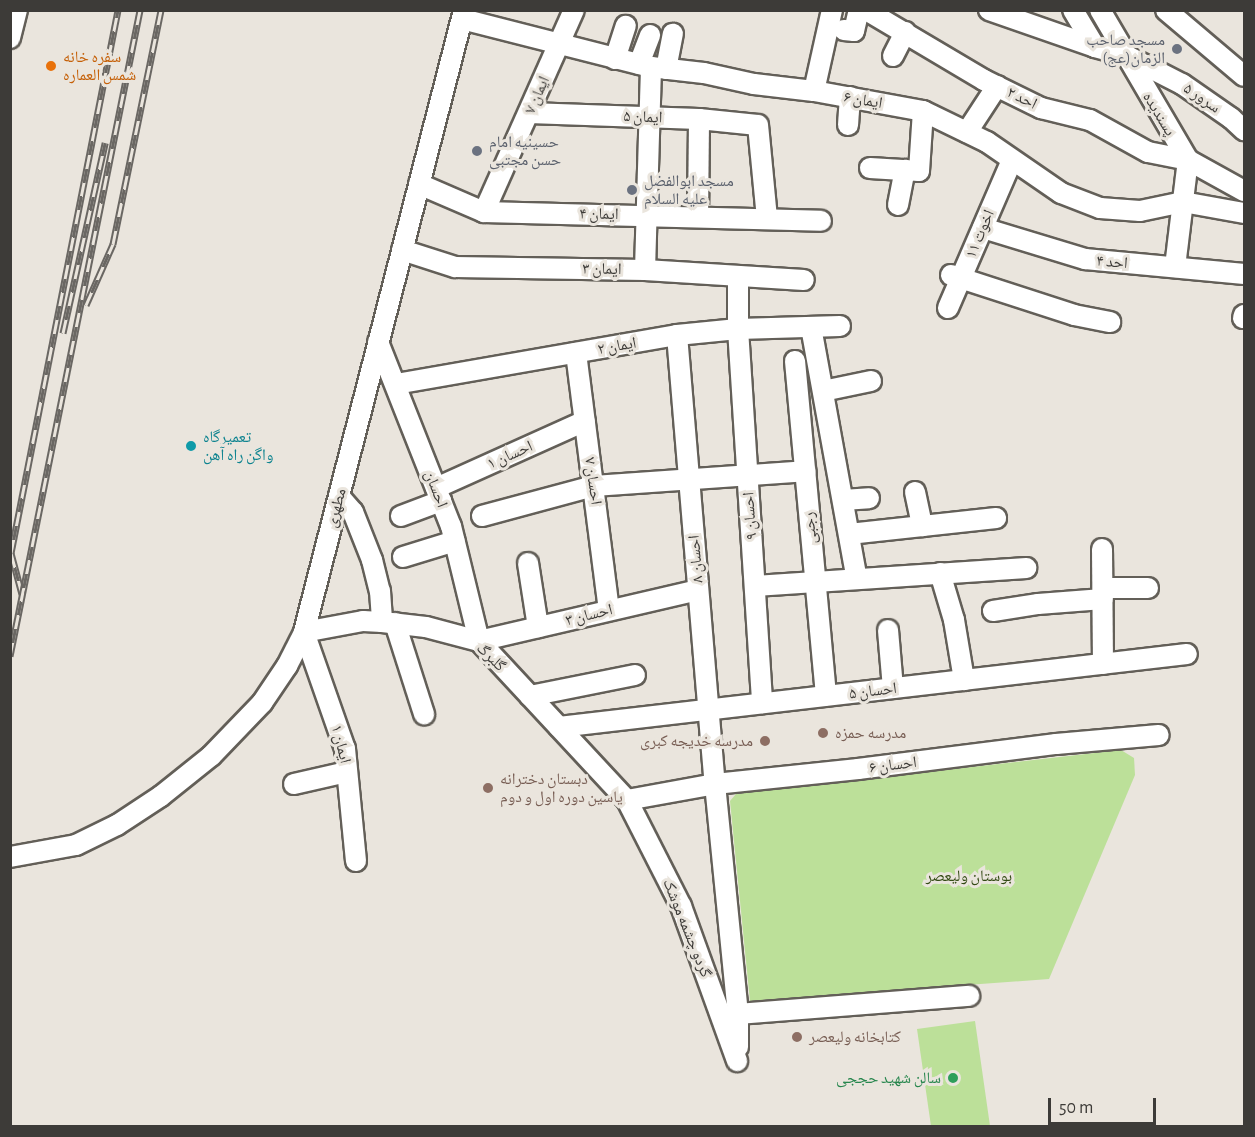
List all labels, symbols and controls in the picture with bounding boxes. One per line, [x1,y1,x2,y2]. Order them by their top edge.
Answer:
place label: مسجد صاحب الزمان(عج) [1086,30,1165,68]
marker: مسجد صاحب الزمان(عج) [1170,42,1184,56]
place label: سفره خانه شمس العماره [63,47,136,85]
marker: سفره خانه شمس العماره [44,59,58,73]
street label: ایمان ۷ [520,73,554,117]
street label: سرور ۵ [1180,79,1224,117]
street label: احد ۲ [1004,82,1040,114]
street label: ایمان ۶ [842,87,884,113]
street label: پسندیده [1138,89,1180,139]
street label: ایمان ۵ [623,107,663,127]
place label: حسینیه امام حسن مجتبی [489,132,561,170]
marker: حسینیه امام حسن مجتبی [470,144,484,158]
place label: مسجد ابوالفضل علیه السلام [644,171,734,209]
marker: مسجد ابوالفضل علیه السلام [625,183,639,197]
street label: ایمان ۴ [579,204,619,224]
street label: اخوت ۱۱ [961,207,999,261]
street label: احد ۴ [1096,251,1128,273]
street label: ایمان ۳ [582,259,622,279]
street label: ایمان ۲ [596,333,638,359]
place label: تعمیرگاه واگن راه آهن [203,427,273,465]
street label: احسان ۱ [484,437,536,473]
marker: تعمیرگاه واگن راه آهن [184,439,198,453]
street label: احسان ۷ [580,456,606,506]
street label: احسان [420,468,452,510]
street label: مطهری [322,486,350,530]
street label: احسان ۹ [739,491,761,541]
street label: رجبی [799,511,821,545]
street label: احسان ۸ [684,534,708,584]
street label: احسان ۳ [563,600,615,630]
street label: گلبرگ [472,639,510,675]
street label: احسان ۵ [848,679,898,703]
street label: ایمان ۱ [327,723,355,765]
place label: مدرسه حمزه [835,723,906,743]
marker: مدرسه حمزه [816,726,830,740]
place label: مدرسه خدیجه کبری [640,731,753,751]
marker: مدرسه خدیجه کبری [758,734,772,748]
street label: احسان ۶ [868,753,918,777]
place label: دبستان دخترانه یاسین دوره اول و دوم [500,769,623,807]
marker: دبستان دخترانه یاسین دوره اول و دوم [481,781,495,795]
park label: بوستان ولیعصر [926,866,1012,886]
street label: گردو چشمه موشک [658,876,716,980]
place label: کتابخانه ولیعصر [809,1027,901,1047]
marker: کتابخانه ولیعصر [790,1030,804,1044]
place label: سالن شهید حججی [836,1068,941,1088]
marker: سالن شهید حججی [946,1071,960,1085]
scale bar [1051,1086,1159,1124]
text: 50 m [1059,1099,1093,1117]

